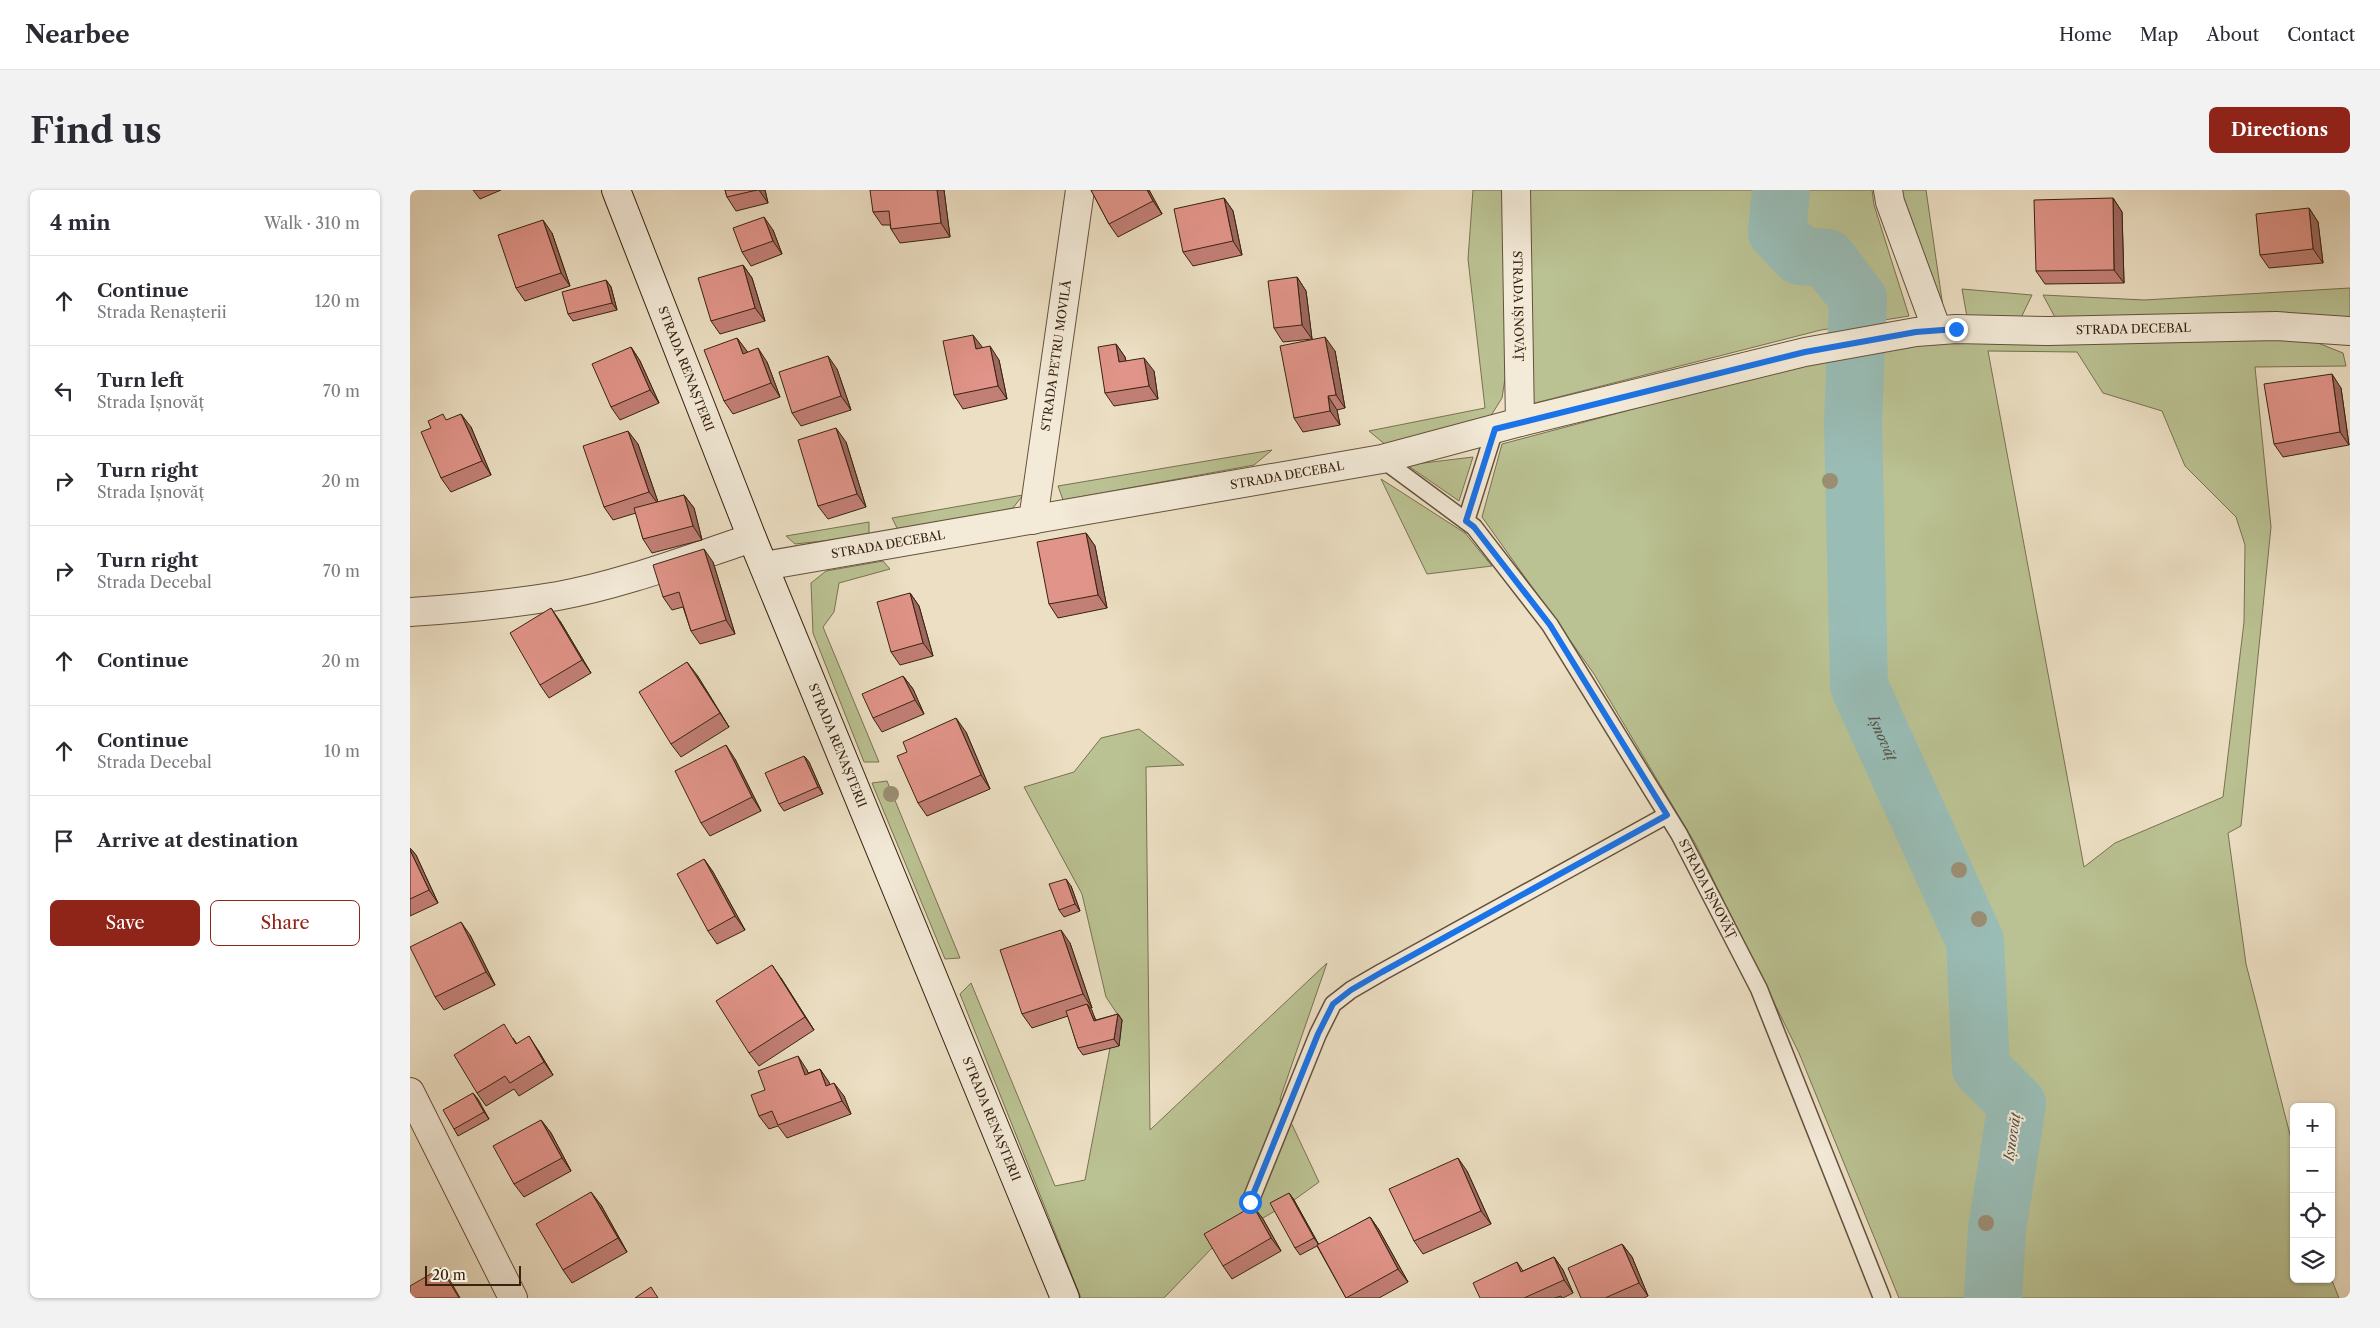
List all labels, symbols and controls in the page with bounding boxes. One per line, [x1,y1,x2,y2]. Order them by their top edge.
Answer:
text: Nearbee [25,20,130,49]
text: Home [2059,24,2112,46]
text: Map [2140,24,2178,46]
text: About [2206,24,2259,46]
text: Contact [2287,24,2355,46]
button: Directions [2209,107,2350,153]
text: Find us [30,109,162,152]
text: 4 min [50,210,111,235]
text: Walk · 310 m [264,213,360,233]
street label: STRADA IȘNOVĂȚ [1510,250,1528,361]
street label: STRADA PETRU MOVILĂ [1038,278,1074,432]
text: Continue [97,279,189,302]
icon: ahead [50,287,78,315]
text: 120 m [315,291,360,311]
text: Strada Renașterii [97,302,227,322]
street label: STRADA RENAȘTERII [655,304,718,433]
route end [1945,318,1968,341]
street label: STRADA DECEBAL [2076,320,2191,337]
text: Turn left [97,369,184,392]
icon: left [50,377,78,405]
text: 70 m [323,381,360,401]
text: Strada Ișnovăț [97,392,204,412]
street label: STRADA DECEBAL [1229,458,1345,492]
text: Turn right [97,459,198,482]
icon: right [50,467,78,495]
text: 20 m [321,471,360,491]
text: Strada Ișnovăț [97,482,204,502]
street label: STRADA DECEBAL [830,527,946,561]
text: Turn right [97,549,198,572]
icon: right [50,557,78,585]
text: 70 m [323,561,360,581]
text: Strada Decebal [97,572,212,592]
icon: ahead [50,647,78,675]
text: Continue [97,649,189,672]
text: 20 m [321,651,360,671]
street label: STRADA RENAȘTERII [806,681,870,810]
water label: Ișnovăț [1864,711,1901,765]
text: Continue [97,729,189,752]
icon: ahead [50,737,78,765]
text: 10 m [324,741,360,761]
text: Strada Decebal [97,752,212,772]
icon: arrive [50,827,78,855]
text: Arrive at destination [97,829,298,852]
street label: STRADA IȘNOVĂȚ [1676,836,1740,942]
button: Save [50,900,200,946]
button: Share [210,900,360,946]
street label: STRADA RENAȘTERII [959,1054,1024,1183]
map controls [2290,1103,2335,1283]
button: + [2290,1103,2335,1148]
water label: Ișnovăț [1999,1111,2026,1164]
button: − [2290,1148,2335,1193]
route start [1239,1191,1262,1214]
button: locate [2290,1193,2335,1238]
button: layers [2290,1238,2335,1283]
scale bar [425,1263,521,1286]
text: 20 m [432,1266,466,1284]

